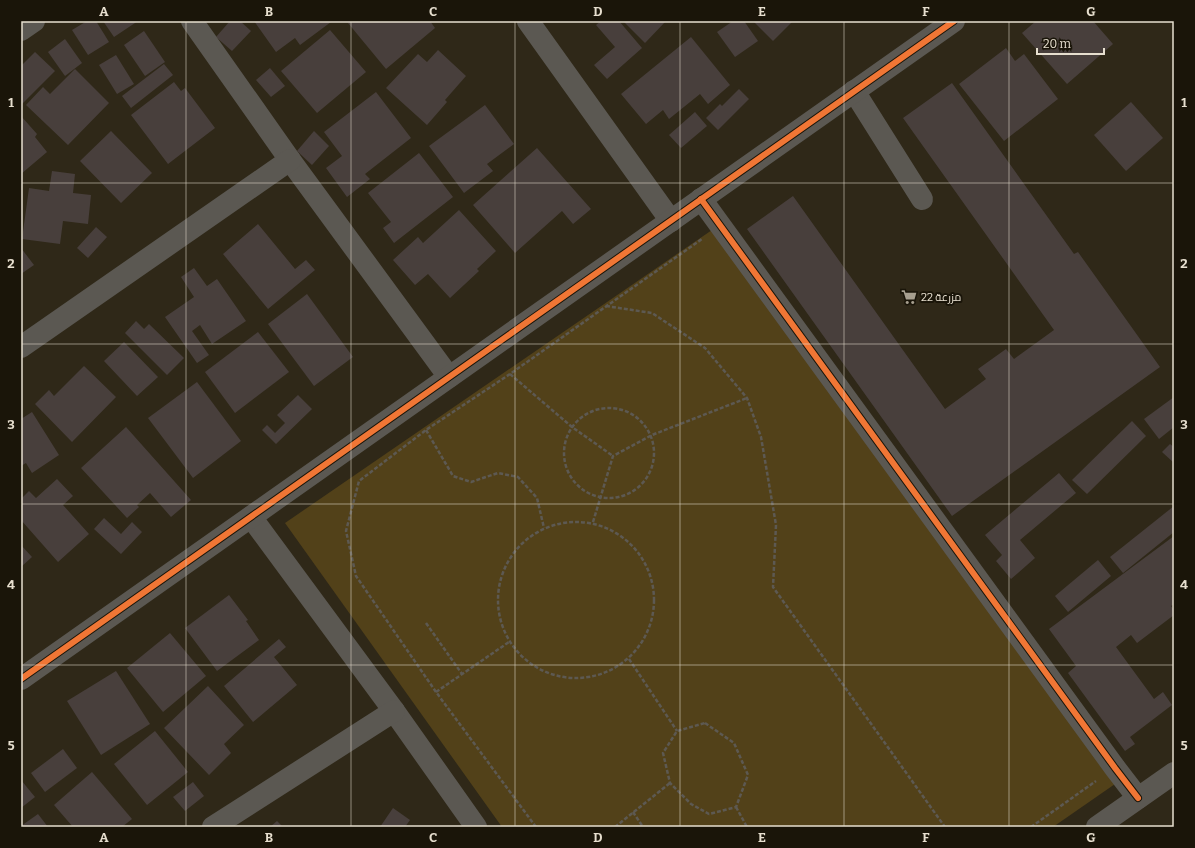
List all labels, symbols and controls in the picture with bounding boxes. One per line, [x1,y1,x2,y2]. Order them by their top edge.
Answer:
text: A [99,4,109,19]
text: B [265,4,273,19]
text: C [429,4,437,19]
text: D [593,4,603,19]
text: E [758,4,766,19]
text: F [922,4,930,19]
text: G [1086,4,1096,19]
scale bar [1037,30,1104,56]
text: 20 m [1043,37,1072,51]
text: 1 [8,95,14,110]
text: 1 [1181,95,1187,110]
text: 2 [7,256,15,271]
text: 2 [1180,256,1188,271]
supermarket icon: مزرعة 22 [900,288,918,306]
place label: مزرعة 22 [921,291,961,304]
text: 3 [7,417,15,432]
text: 3 [1180,417,1188,432]
text: 4 [7,577,15,592]
text: 4 [1180,577,1188,592]
text: 5 [7,738,15,753]
text: 5 [1180,738,1188,753]
text: A [99,830,109,845]
text: B [265,830,273,845]
text: C [429,830,437,845]
text: D [593,830,603,845]
text: E [758,830,766,845]
text: F [922,830,930,845]
text: G [1086,830,1096,845]

